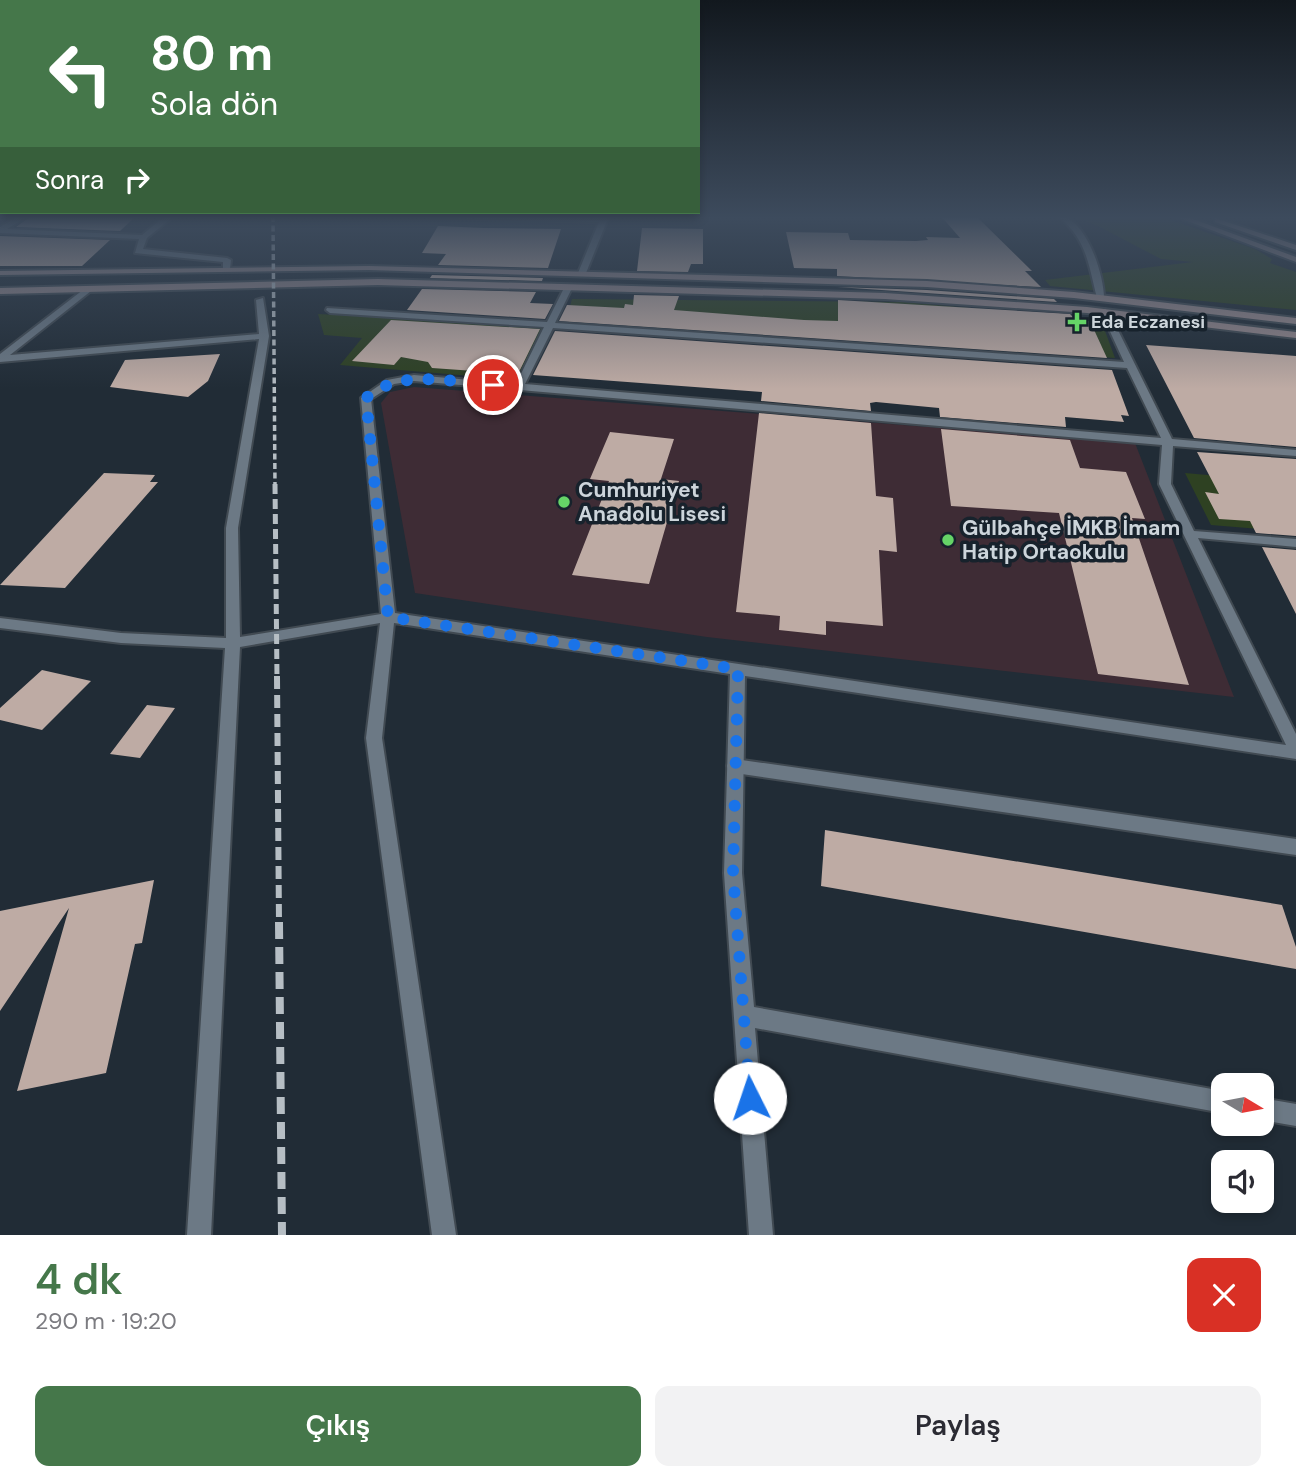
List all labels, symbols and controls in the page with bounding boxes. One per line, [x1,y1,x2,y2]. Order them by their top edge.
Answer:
text: 80 m [150,21,273,85]
icon: left [35,28,126,119]
text: Sola dön [150,83,278,125]
icon: right [118,161,156,199]
text: Sonra [35,163,104,197]
place label: Eda Eczanesi [1091,310,1205,334]
marker: Eda Eczanesi [1069,314,1085,330]
pin [463,355,523,415]
icon: arrive [474,366,512,404]
place label: Cumhuriyet Anadolu Lisesi [578,476,726,528]
marker: Cumhuriyet Anadolu Lisesi [556,494,572,510]
place label: Gülbahçe İMKB İmam Hatip Ortaokulu [962,514,1180,566]
marker: Gülbahçe İMKB İmam Hatip Ortaokulu [940,532,956,548]
position arrow [713,1061,787,1135]
north arrow [1211,1073,1274,1136]
map controls [1211,1073,1274,1213]
button: sound [1211,1150,1274,1213]
text: 4 dk [35,1252,123,1307]
button: close [1187,1258,1261,1332]
text: 290 m · 19:20 [35,1306,177,1336]
button: Çıkış [35,1386,641,1466]
button: Paylaş [655,1386,1261,1466]

